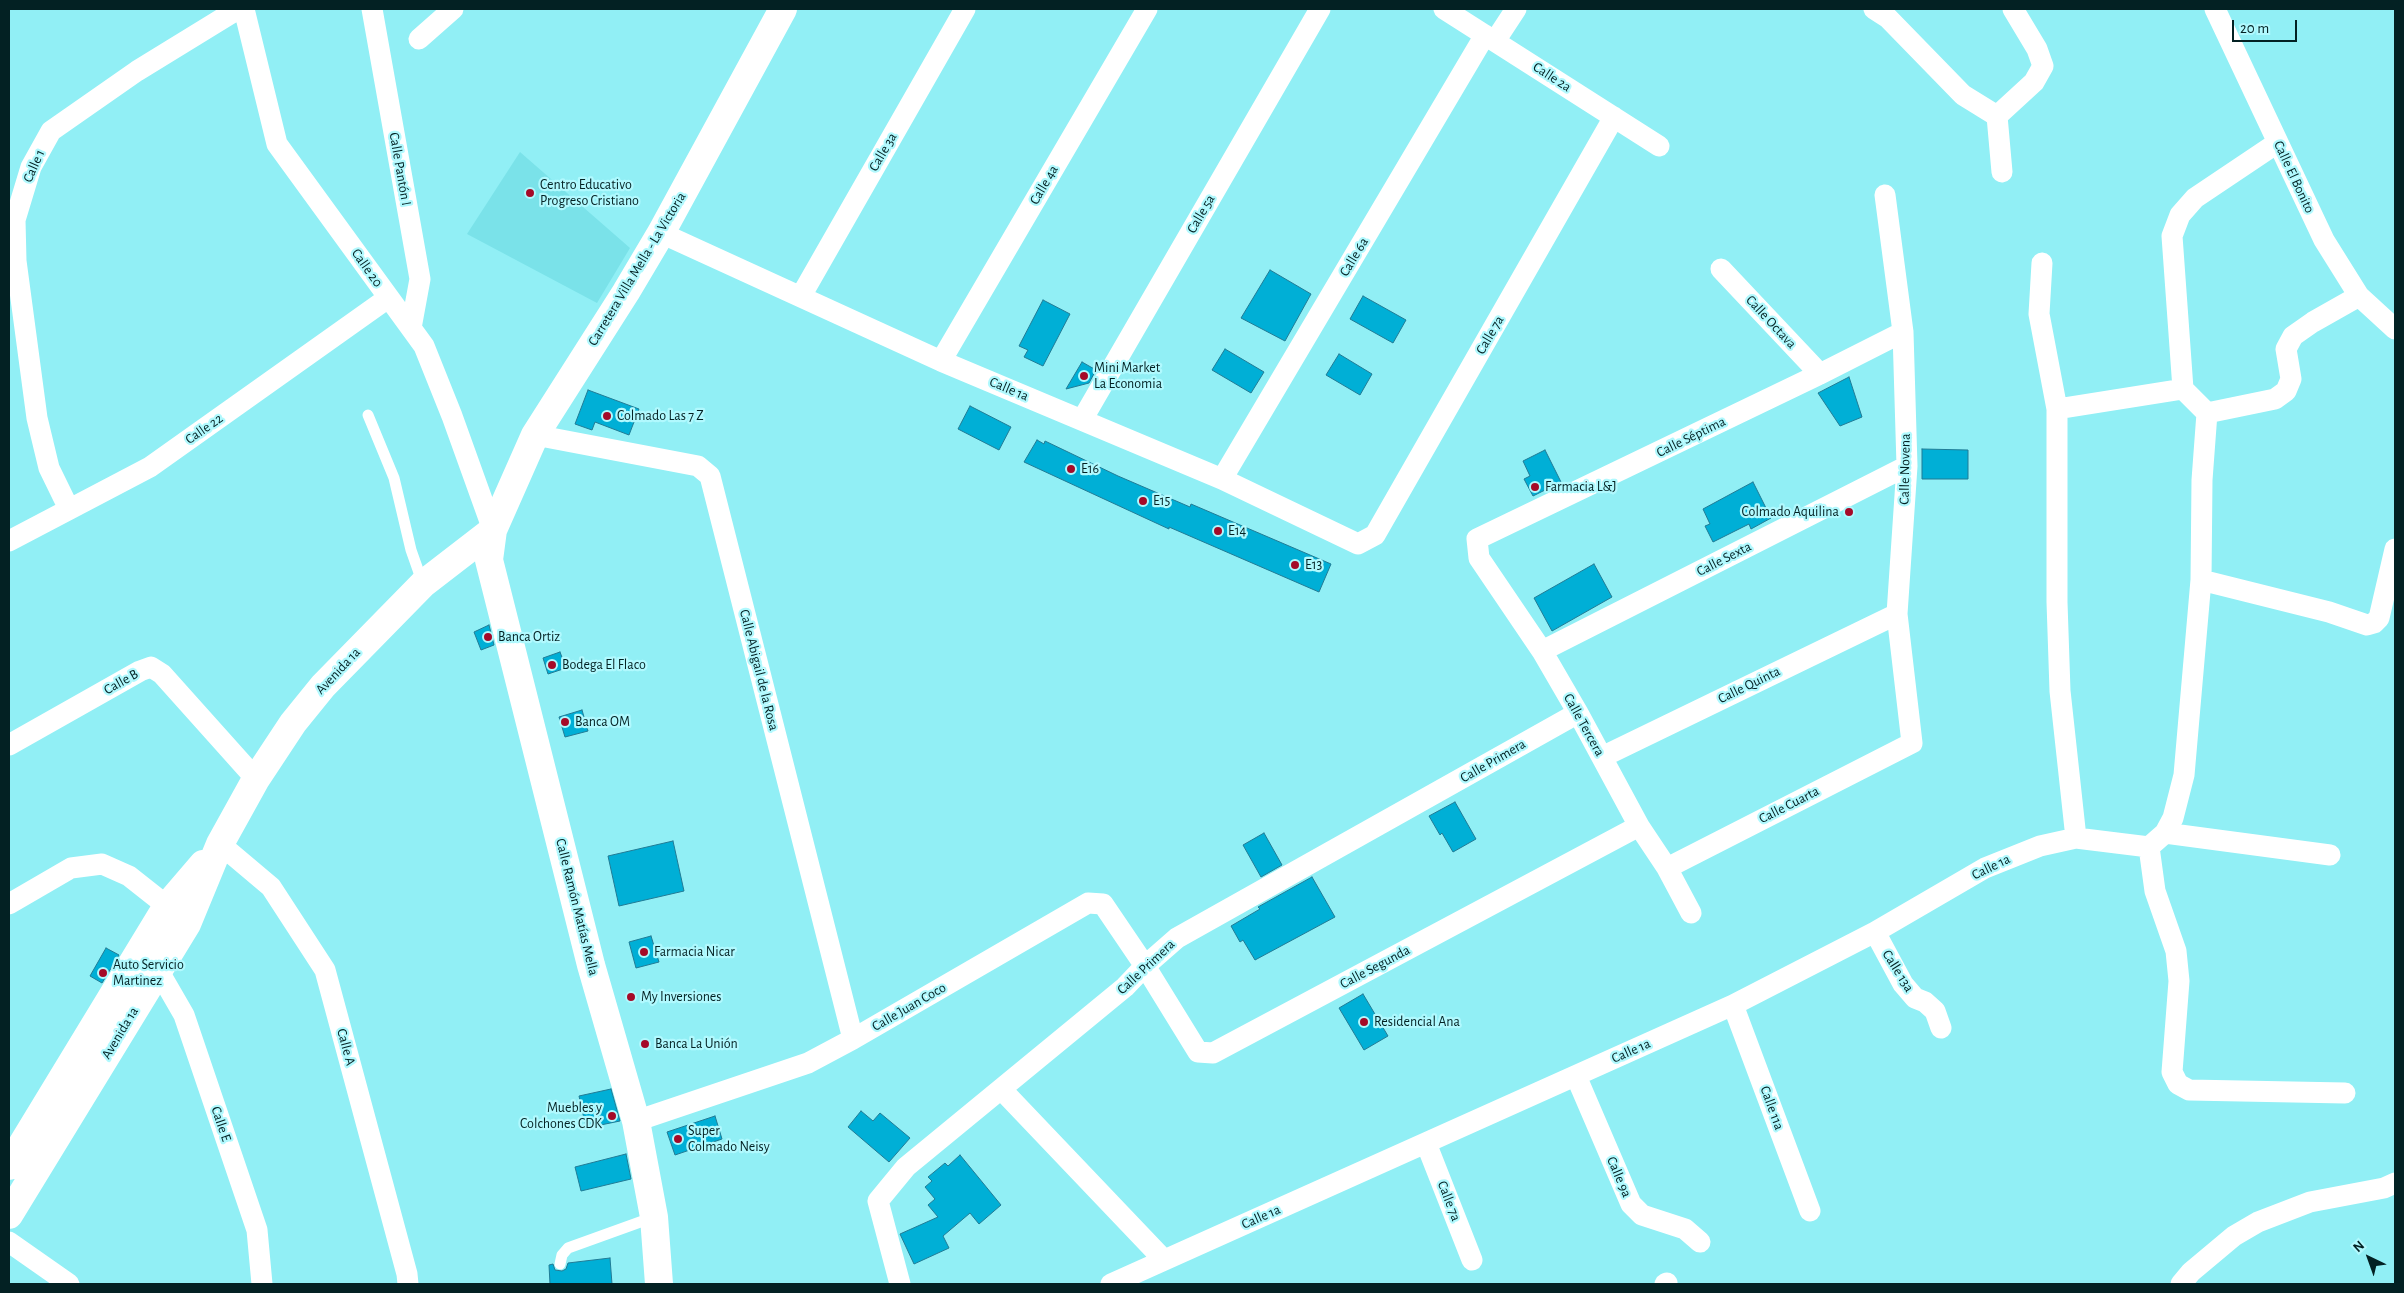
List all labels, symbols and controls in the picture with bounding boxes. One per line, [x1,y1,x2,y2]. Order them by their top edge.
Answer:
scale bar [2234,10,2299,42]
text: 20 m [2240,21,2269,36]
street label: Calle 2a [1530,58,1574,96]
street label: Calle 3a [865,130,901,174]
street label: Calle Pantón I [385,131,415,207]
street label: Calle El Bonito [2270,138,2318,216]
street label: Calle 1 [19,147,49,185]
street label: Calle 4a [1026,162,1062,208]
place label: Centro Educativo Progreso Cristiano [540,177,639,210]
marker: Centro Educativo Progreso Cristiano [524,187,536,199]
street label: Carretera Villa Mella - La Victoria [584,189,690,349]
street label: Calle 5a [1183,192,1219,236]
street label: Calle 6a [1336,234,1372,280]
street label: Calle 20 [348,245,386,291]
street label: Calle Octava [1742,292,1800,352]
street label: Calle 7a [1472,313,1508,357]
place label: Mini Market La Economia [1094,360,1162,392]
marker: Mini Market La Economia [1078,370,1090,382]
street label: Calle 1a [987,373,1031,405]
place label: Colmado Las 7 Z [617,408,704,424]
street label: Calle 22 [182,410,226,448]
marker: Colmado Las 7 Z [601,410,613,422]
street label: Calle Séptima [1654,413,1728,461]
street label: Calle Novena [1896,433,1914,505]
place label: E16 [1081,461,1099,477]
marker: E16 [1065,463,1077,475]
place label: Farmacia L&J [1545,479,1617,495]
marker: Farmacia L&J [1529,481,1541,493]
place label: E15 [1153,493,1170,509]
marker: E15 [1137,495,1149,507]
place label: Colmado Aquilina [1742,504,1839,520]
marker: Colmado Aquilina [1843,506,1855,518]
place label: E14 [1228,523,1246,539]
marker: E14 [1212,525,1224,537]
street label: Calle Sexta [1694,538,1754,580]
place label: E13 [1305,557,1322,573]
marker: E13 [1289,559,1301,571]
street label: Calle Abigail de la Rosa [736,608,782,732]
place label: Banca Ortiz [498,629,560,645]
marker: Banca Ortiz [482,631,494,643]
street label: Avenida 1a [312,644,364,698]
place label: Bodega El Flaco [562,657,646,673]
marker: Bodega El Flaco [546,659,558,671]
street label: Calle Quinta [1715,663,1783,707]
street label: Calle B [101,666,141,698]
street label: Calle Tercera [1560,691,1608,759]
place label: Banca OM [575,714,630,730]
marker: Banca OM [559,716,571,728]
street label: Calle Primera [1457,735,1529,787]
street label: Calle Cuarta [1756,783,1822,827]
street label: Calle Ramón Matías Mella [552,837,602,977]
street label: Calle 1a [1969,851,2013,883]
street label: Calle Primera [1114,936,1178,998]
street label: Calle Segunda [1337,942,1413,992]
place label: Farmacia Nicar [654,944,735,960]
marker: Farmacia Nicar [638,946,650,958]
street label: Calle 13a [1879,947,1917,995]
place label: Auto Servicio Martinez [113,957,184,990]
marker: Auto Servicio Martinez [97,967,109,979]
street label: Calle Juan Coco [869,979,949,1035]
place label: My Inversiones [641,989,721,1005]
marker: My Inversiones [625,991,637,1003]
street label: Avenida 1a [98,1004,142,1062]
place label: Residencial Ana [1374,1014,1460,1030]
marker: Residencial Ana [1358,1016,1370,1028]
street label: Calle A [333,1027,359,1067]
street label: Calle 1a [1609,1035,1653,1067]
place label: Banca La Unión [655,1036,738,1052]
marker: Banca La Unión [639,1038,651,1050]
street label: Calle 11a [1756,1084,1788,1132]
place label: Muebles y Colchones CDK [520,1100,602,1132]
street label: Calle E [207,1104,235,1144]
marker: Muebles y Colchones CDK [606,1110,618,1122]
place label: Super Colmado Neisy [688,1123,770,1156]
marker: Super Colmado Neisy [672,1133,684,1145]
street label: Calle 9a [1603,1154,1635,1200]
street label: Calle 7a [1434,1179,1464,1223]
street label: Calle 1a [1239,1201,1283,1233]
north arrow [2344,1233,2394,1283]
text: N [2351,1238,2367,1255]

